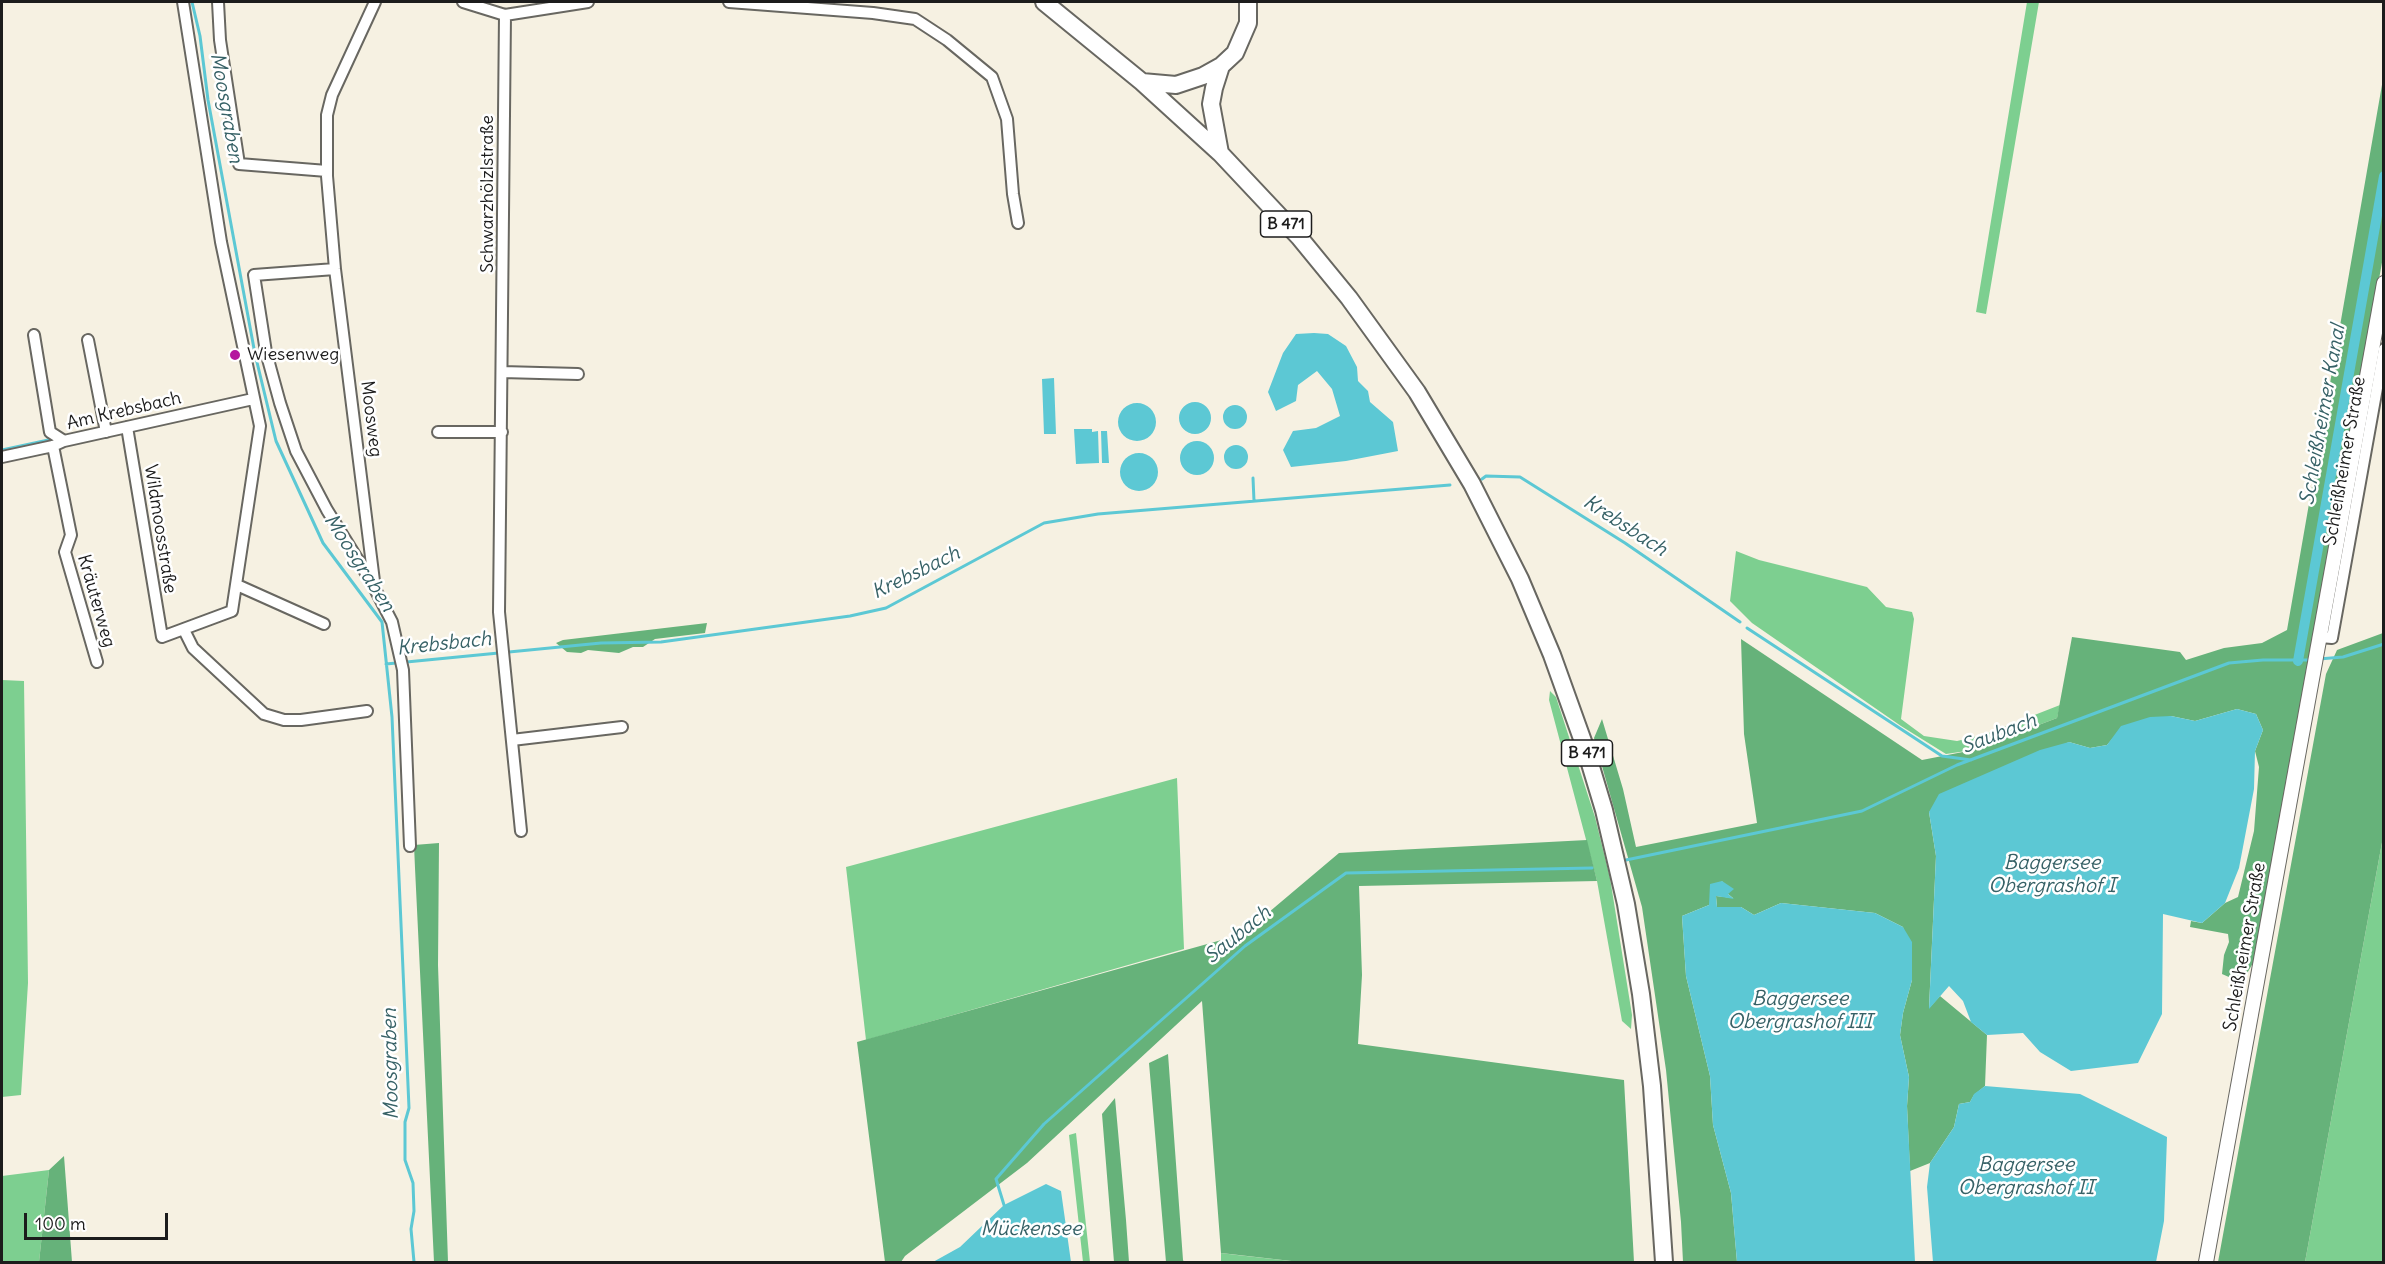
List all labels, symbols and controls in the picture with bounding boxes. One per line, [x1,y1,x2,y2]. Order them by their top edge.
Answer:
water label: Moosgraben [204,51,248,165]
street label: Schwarzhölzlstraße [477,115,499,273]
road number: B 471 [1260,211,1312,237]
water label: Schleißheimer Kanal [2295,323,2351,507]
place label: Wiesenweg [247,344,339,366]
marker: Wiesenweg [228,348,242,362]
street label: Schleißheimer Straße [2320,375,2370,547]
street label: Moosweg [356,380,386,458]
street label: Am Krebsbach [65,387,183,435]
street label: Wildmoosstraße [139,463,181,595]
water label: Krebsbach [1579,490,1671,562]
water label: Moosgraben [319,510,399,616]
water label: Krebsbach [868,541,964,605]
street label: Kräuterweg [72,552,120,650]
water label: Krebsbach [396,627,492,661]
water label: Saubach [1958,709,2040,759]
road number: B 471 [1562,740,1612,766]
water label: Baggersee Obergrashof I [1988,851,2116,898]
street label: Schleißheimer Straße [2220,861,2270,1033]
water label: Saubach [1200,901,1276,969]
water label: Baggersee Obergrashof III [1728,987,1872,1034]
water label: Moosgraben [378,1008,404,1120]
water label: Baggersee Obergrashof II [1958,1153,2094,1200]
scale bar [27,1201,171,1239]
text: 100 m [35,1212,86,1235]
water label: Mückensee [981,1217,1081,1241]

